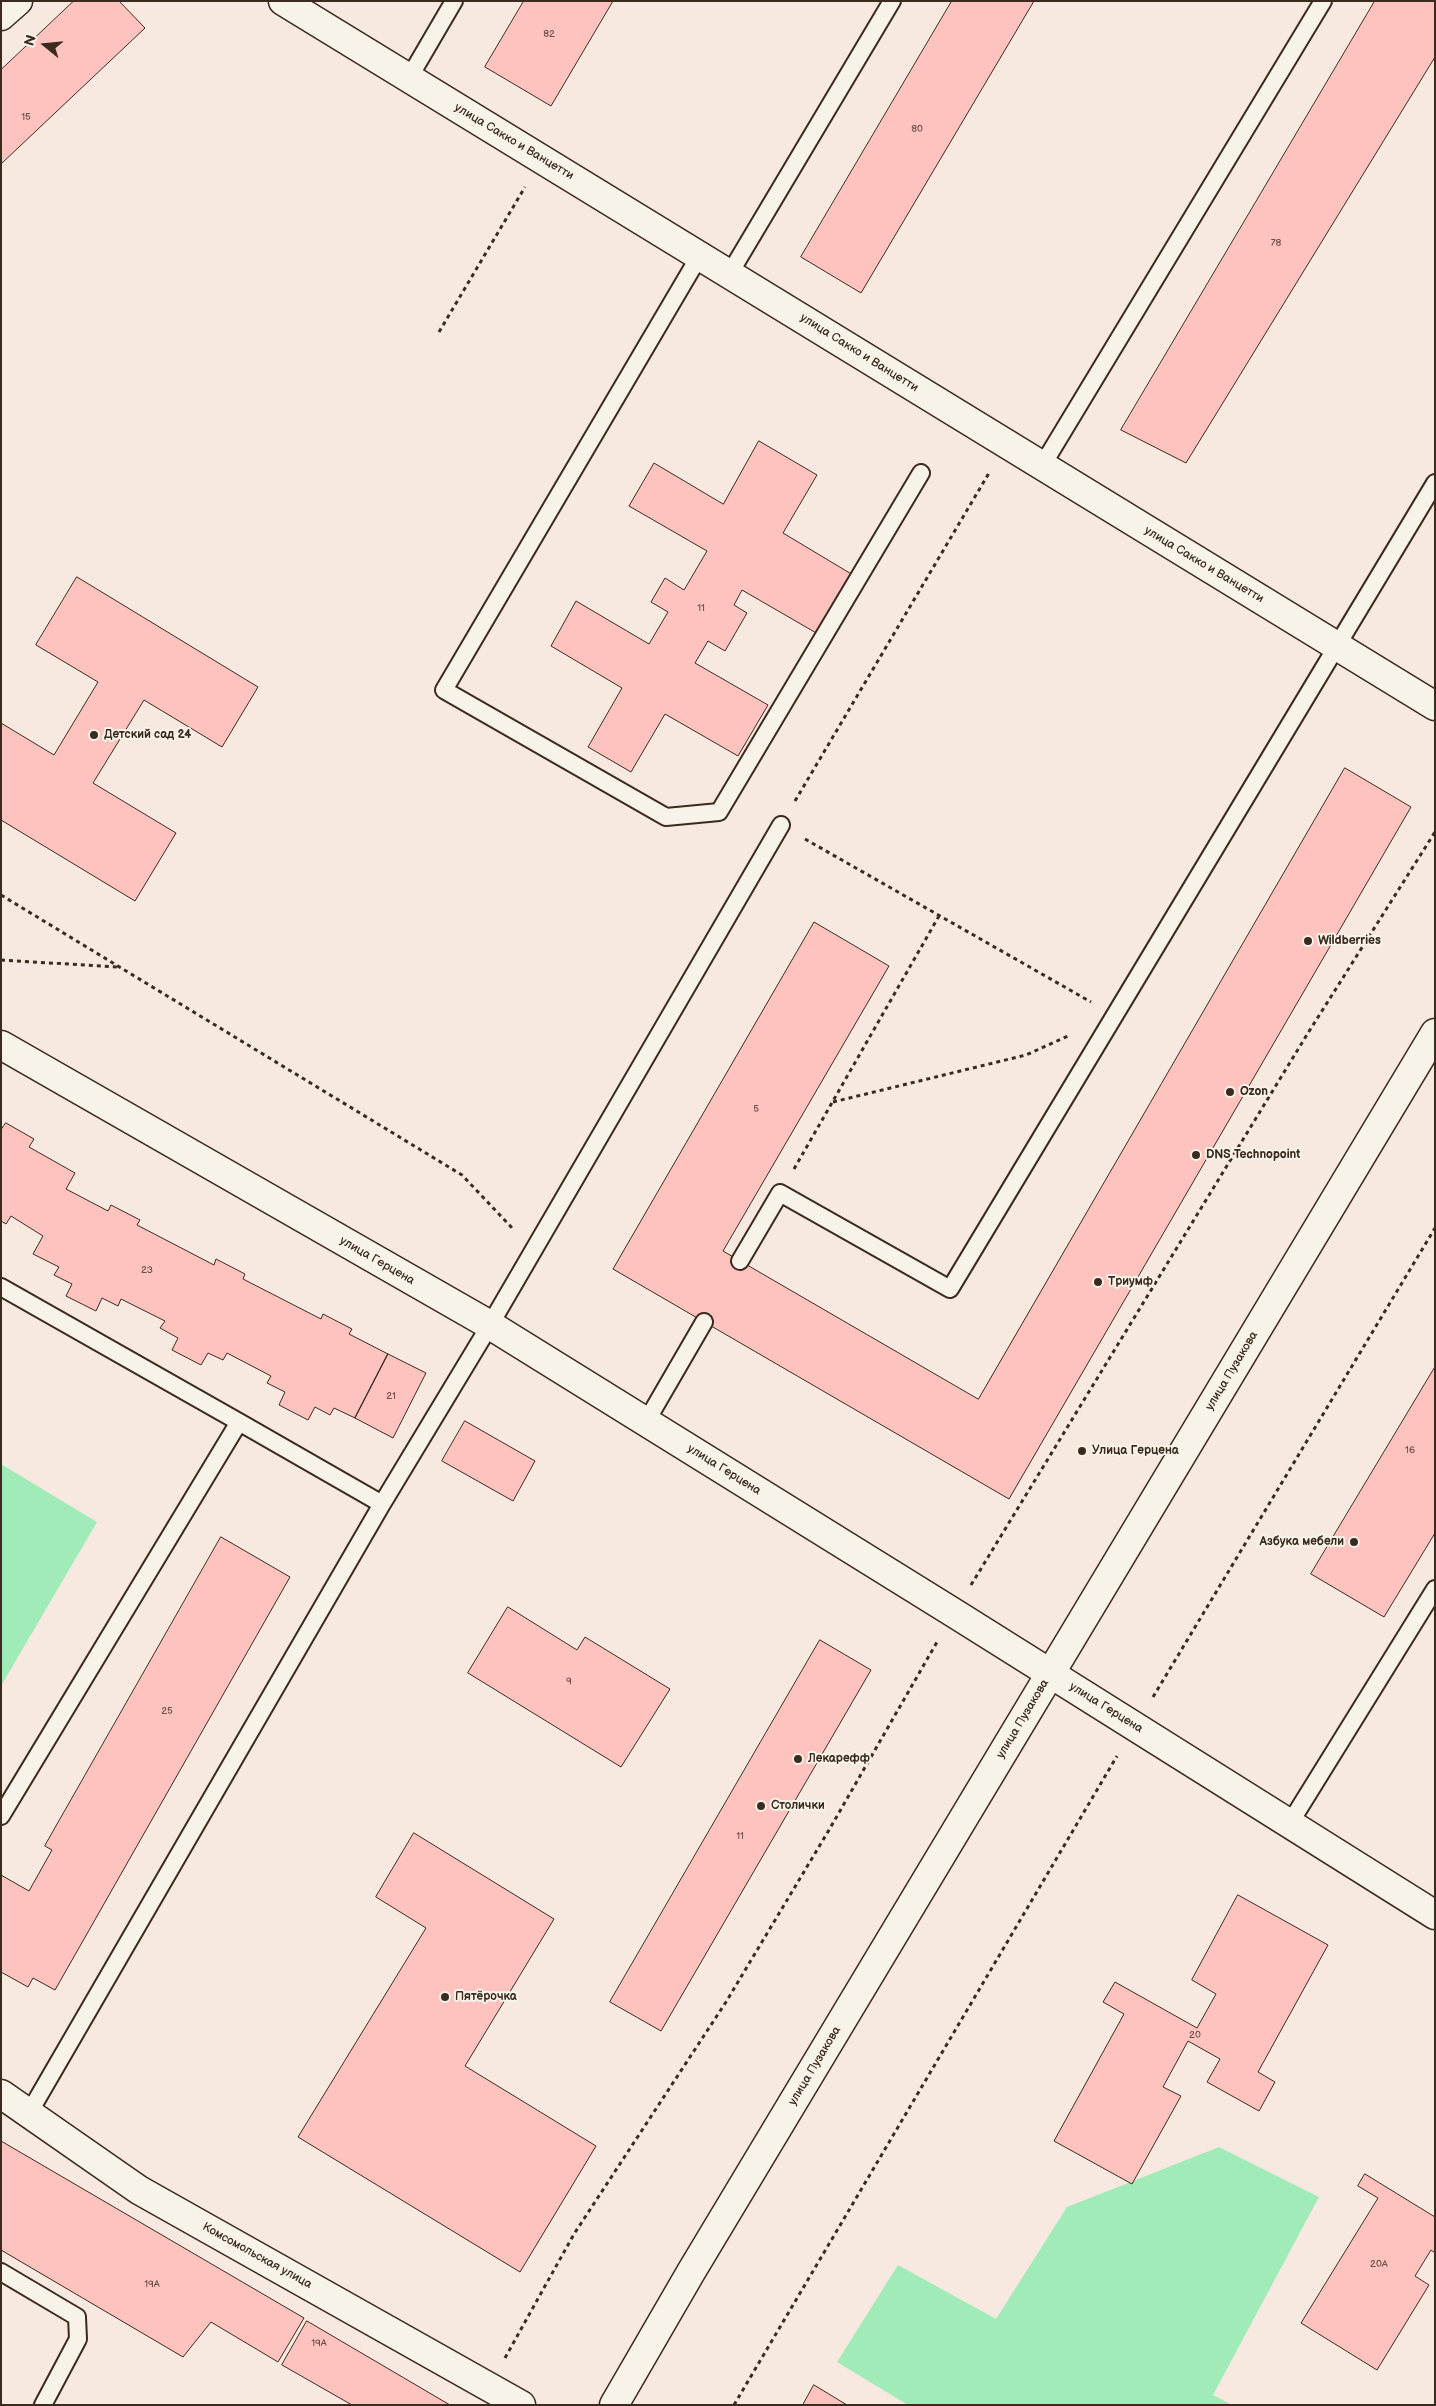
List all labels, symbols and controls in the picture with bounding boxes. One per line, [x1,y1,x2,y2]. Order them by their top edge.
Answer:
north arrow [20,20,70,70]
house number: 82 [543,28,555,40]
text: N [21,33,40,48]
street label: улица Сакко и Ванцетти [452,101,576,183]
house number: 15 [21,111,31,123]
house number: 80 [911,123,923,135]
house number: 78 [1271,237,1281,249]
street label: улица Сакко и Ванцетти [797,311,921,395]
street label: улица Сакко и Ванцетти [1142,524,1266,606]
house number: 11 [697,602,705,614]
place label: Детский сад 24 [104,728,191,742]
marker: Детский сад 24 [88,729,100,741]
place label: Wildberries [1318,934,1381,948]
marker: Wildberries [1302,935,1314,947]
place label: Ozon [1240,1085,1268,1099]
marker: Ozon [1224,1086,1236,1098]
house number: 5 [753,1103,759,1115]
place label: DNS Technopoint [1206,1148,1300,1162]
marker: DNS Technopoint [1190,1149,1202,1161]
street label: улица Герцена [337,1234,417,1288]
house number: 23 [141,1264,153,1276]
place label: Триумф [1108,1275,1153,1289]
marker: Триумф [1092,1276,1104,1288]
street label: улица Пузакова [1203,1329,1261,1413]
house number: 21 [386,1390,396,1402]
street label: улица Герцена [685,1442,763,1498]
place label: Улица Герцена [1092,1444,1179,1458]
house number: 16 [1405,1444,1415,1456]
marker: Улица Герцена [1076,1445,1088,1457]
place label: Азбука мебели [1260,1535,1344,1549]
marker: Азбука мебели [1348,1536,1360,1548]
house number: 9 [566,1675,572,1687]
street label: улица Пузакова [994,1677,1052,1761]
street label: улица Герцена [1067,1680,1145,1736]
house number: 25 [161,1705,173,1717]
place label: Лекарефф [808,1752,870,1766]
marker: Лекарефф [792,1753,804,1765]
place label: Столички [771,1799,825,1813]
marker: Столички [755,1800,767,1812]
house number: 11 [736,1830,744,1842]
place label: Пятёрочка [455,1990,517,2004]
marker: Пятёрочка [439,1991,451,2003]
street label: улица Пузакова [786,2024,844,2108]
house number: 20 [1189,2029,1201,2041]
street label: Комсомольская улица [200,2220,314,2292]
house number: 20А [1370,2258,1388,2270]
house number: 19А [144,2278,160,2290]
house number: 19А [311,2337,327,2349]

